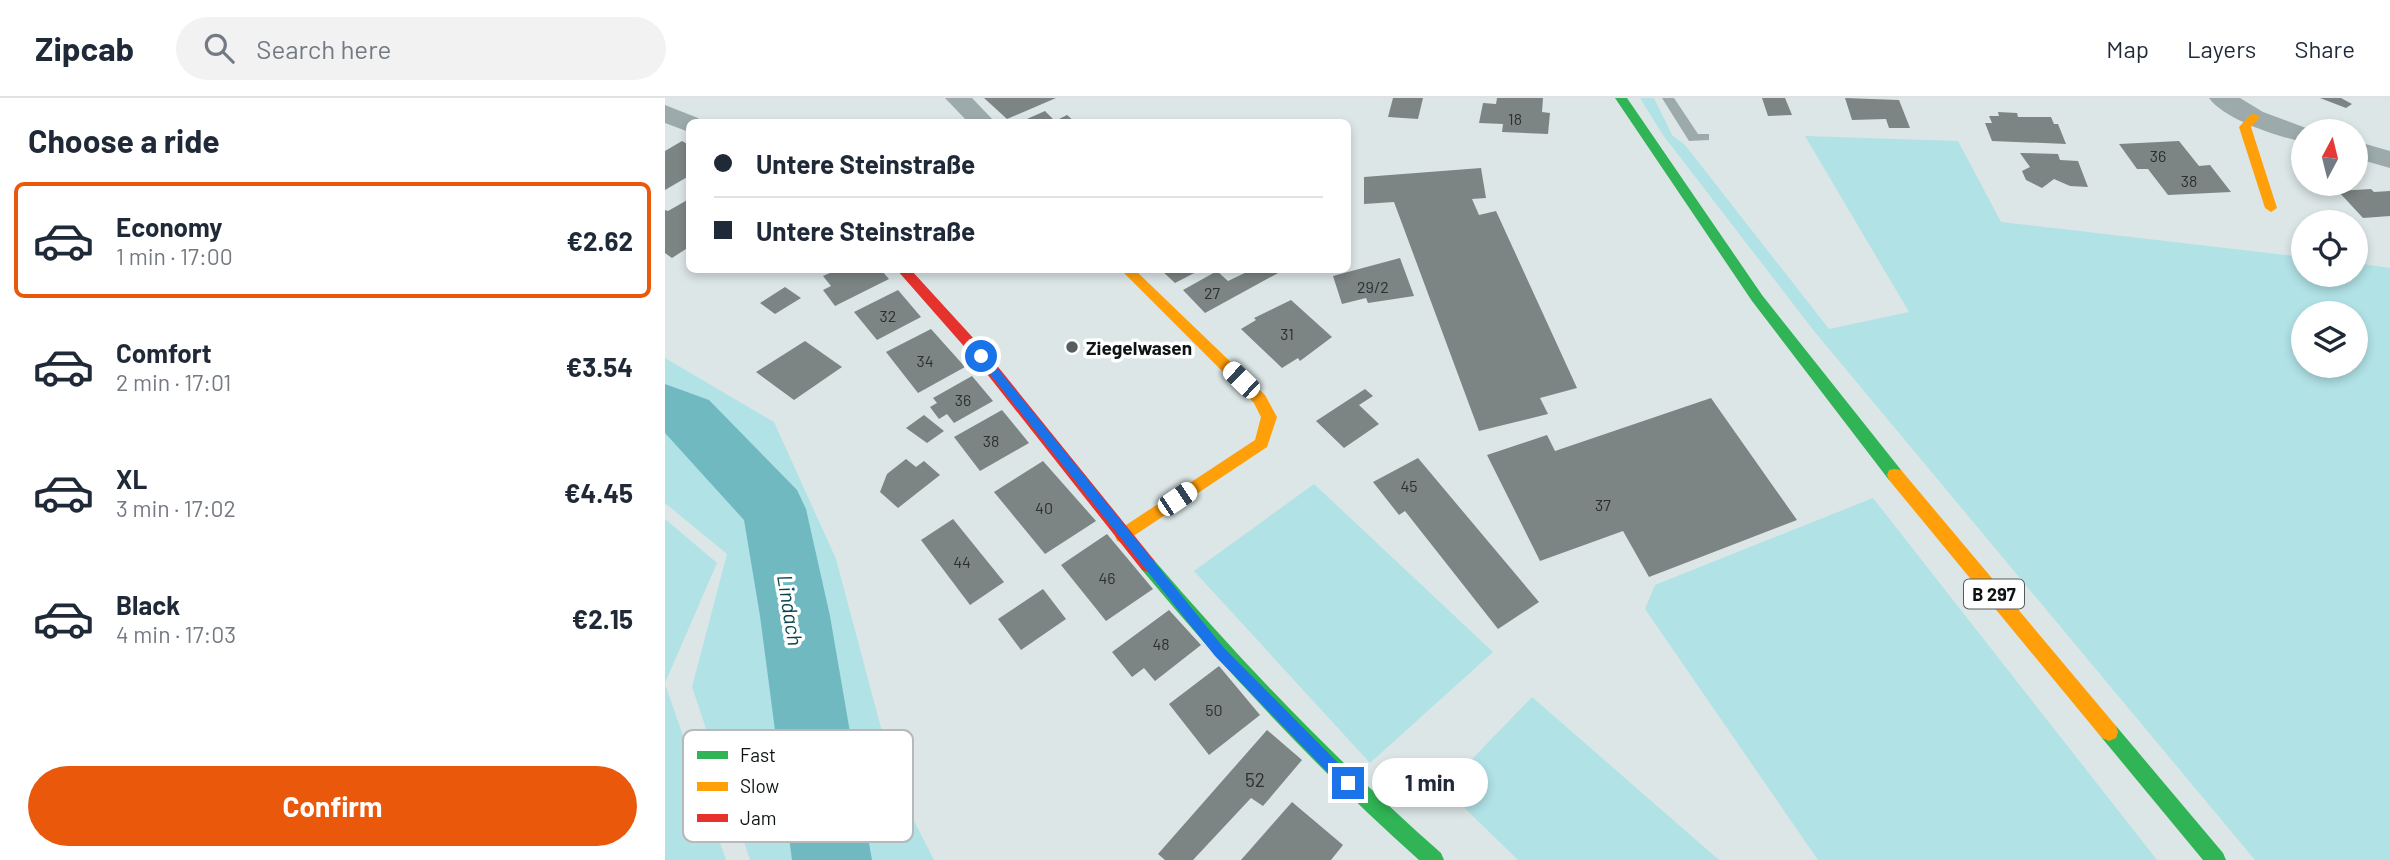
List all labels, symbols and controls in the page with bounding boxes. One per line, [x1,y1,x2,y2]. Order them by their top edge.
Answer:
search box [176,17,666,80]
text: Zipcab [35,28,134,68]
icon: search [200,29,238,67]
text: Search here [256,33,391,64]
text: Map [2106,34,2149,63]
text: Layers [2187,34,2256,63]
text: Share [2294,34,2355,63]
house number: 18 [1508,109,1522,128]
north arrow [2291,119,2368,196]
map controls [2291,119,2368,378]
text: Choose a ride [28,121,220,159]
house number: 36 [2150,146,2166,165]
text: Untere Steinstraße [756,148,975,179]
house number: 38 [2181,171,2197,190]
icon: car [32,209,95,272]
button: locate [2291,210,2368,287]
text: Economy [116,211,222,242]
text: Untere Steinstraße [756,215,975,246]
text: €2.62 [566,225,633,256]
text: 1 min · 17:00 [116,242,233,270]
house number: 29/2 [1357,277,1389,296]
house number: 27 [1204,283,1220,302]
button: layers [2291,301,2368,378]
house number: 32 [880,306,896,325]
house number: 31 [1280,324,1294,343]
icon: car [32,335,95,398]
place label: Ziegelwasen [1086,336,1192,359]
text: Comfort [116,337,212,368]
marker: Ziegelwasen [1064,339,1080,355]
route start [965,340,997,372]
text: €3.54 [566,351,633,382]
house number: 34 [916,351,934,370]
car [1219,358,1264,402]
text: 2 min · 17:01 [116,368,231,396]
house number: 36 [955,390,971,409]
house number: 38 [983,431,999,450]
icon: car [32,461,95,524]
text: XL [116,463,147,494]
house number: 45 [1400,476,1418,495]
text: €4.45 [564,477,633,508]
car [1154,479,1201,519]
text: 3 min · 17:02 [116,494,236,522]
house number: 37 [1595,495,1611,514]
house number: 40 [1035,498,1053,517]
house number: 44 [953,552,971,571]
house number: 46 [1098,568,1116,587]
water label: Lindach [773,573,809,647]
road number: B 297 [1964,580,2024,608]
icon: car [32,587,95,650]
text: Black [116,589,180,620]
text: €2.15 [572,603,633,634]
text: 4 min · 17:03 [116,620,236,648]
house number: 48 [1152,634,1170,653]
house number: 50 [1205,700,1223,719]
legend [683,730,913,842]
text: Fast [740,743,776,766]
callout: 1 min [1373,758,1488,808]
button: Confirm [28,766,637,846]
route end [1332,767,1364,799]
house number: 52 [1245,768,1265,791]
text: 1 min [1405,768,1455,796]
text: Slow [740,774,779,797]
text: Jam [740,806,776,829]

